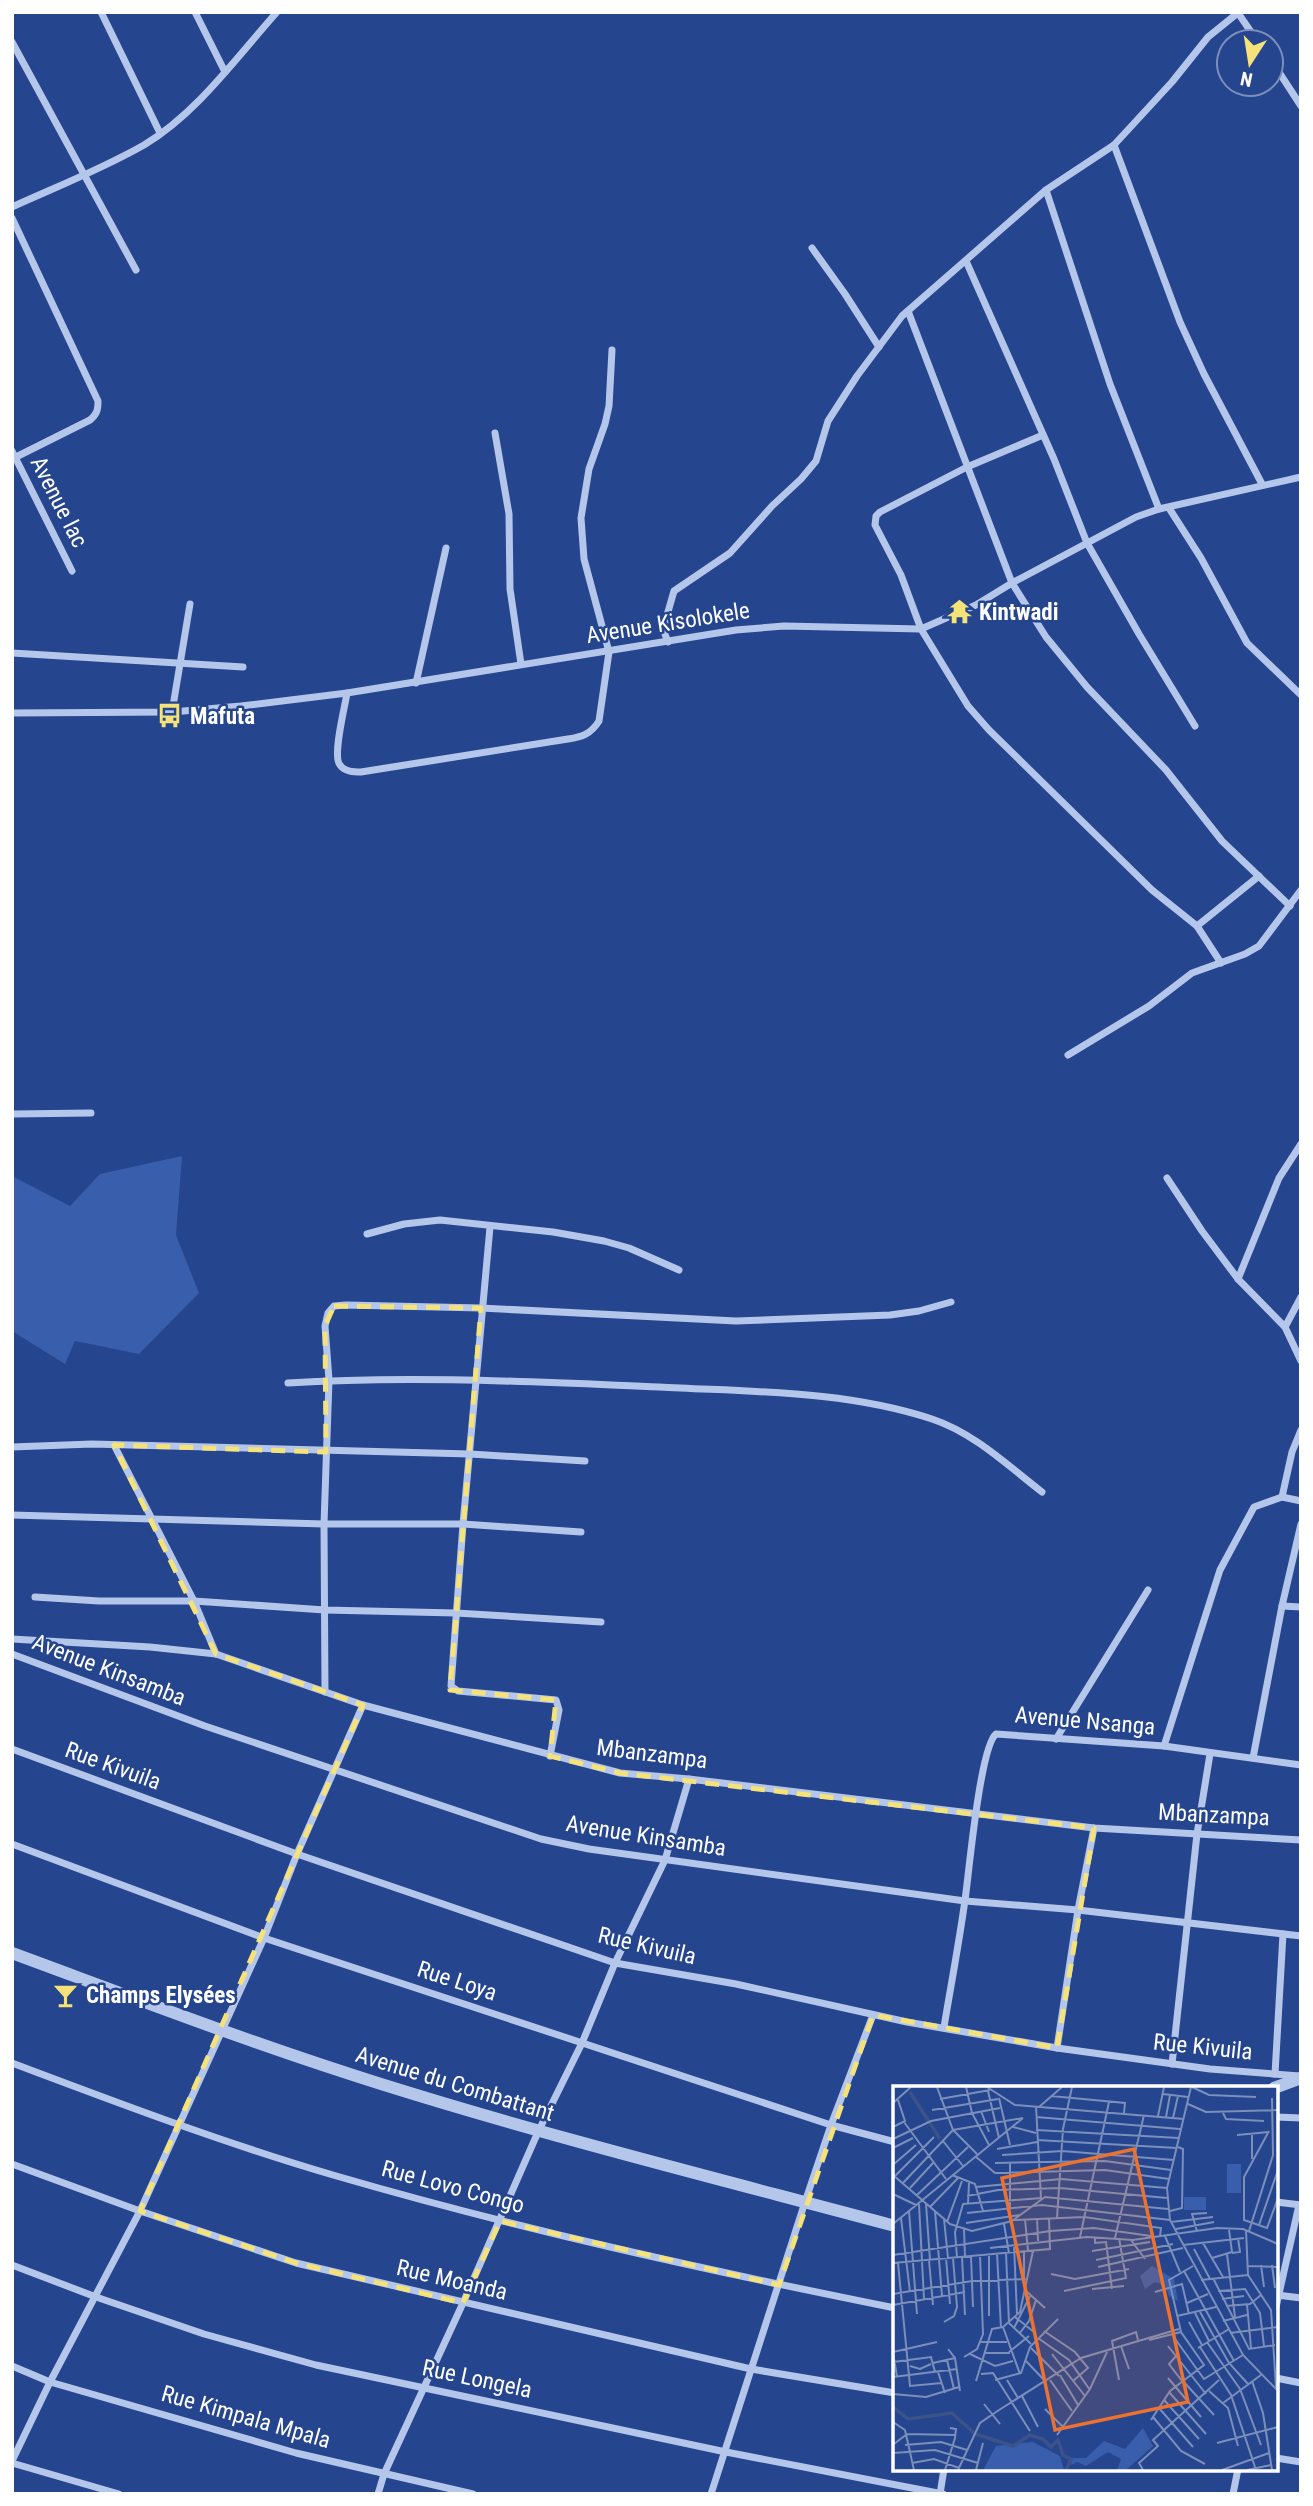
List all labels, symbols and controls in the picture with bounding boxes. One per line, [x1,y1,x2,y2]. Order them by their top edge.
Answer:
north arrow [1215,28,1285,98]
text: N [1238,67,1255,92]
street label: Avenue lac [25,452,93,552]
street label: Avenue Kisolokele [584,597,752,649]
temple icon: Kintwadi [945,598,973,626]
place label: Kintwadi [979,599,1059,626]
bus stop icon: Mafuta [156,702,184,730]
place label: Mafuta [190,703,255,730]
street label: Avenue Kinsamba [29,1628,189,1712]
street label: Avenue Nsanga [1014,1701,1156,1741]
street label: Mbanzampa [595,1734,709,1774]
street label: Rue Kivuila [62,1736,164,1796]
street label: Mbanzampa [1158,1799,1270,1831]
street label: Avenue Kinsamba [564,1810,728,1862]
street label: Rue Kivuila [595,1922,699,1970]
street label: Rue Loya [414,1955,500,2007]
bar icon: Champs Elysées [52,1981,80,2009]
place label: Champs Elysées [86,1982,236,2009]
street label: Rue Kivuila [1152,2028,1254,2066]
street label: Avenue du Combattant [352,2041,558,2127]
inset map [893,2086,1278,2471]
street label: Rue Lovo Congo [379,2155,527,2219]
street label: Rue Moanda [394,2254,510,2306]
street label: Rue Longela [420,2354,534,2404]
street label: Rue Kimpala Mpala [158,2380,334,2454]

